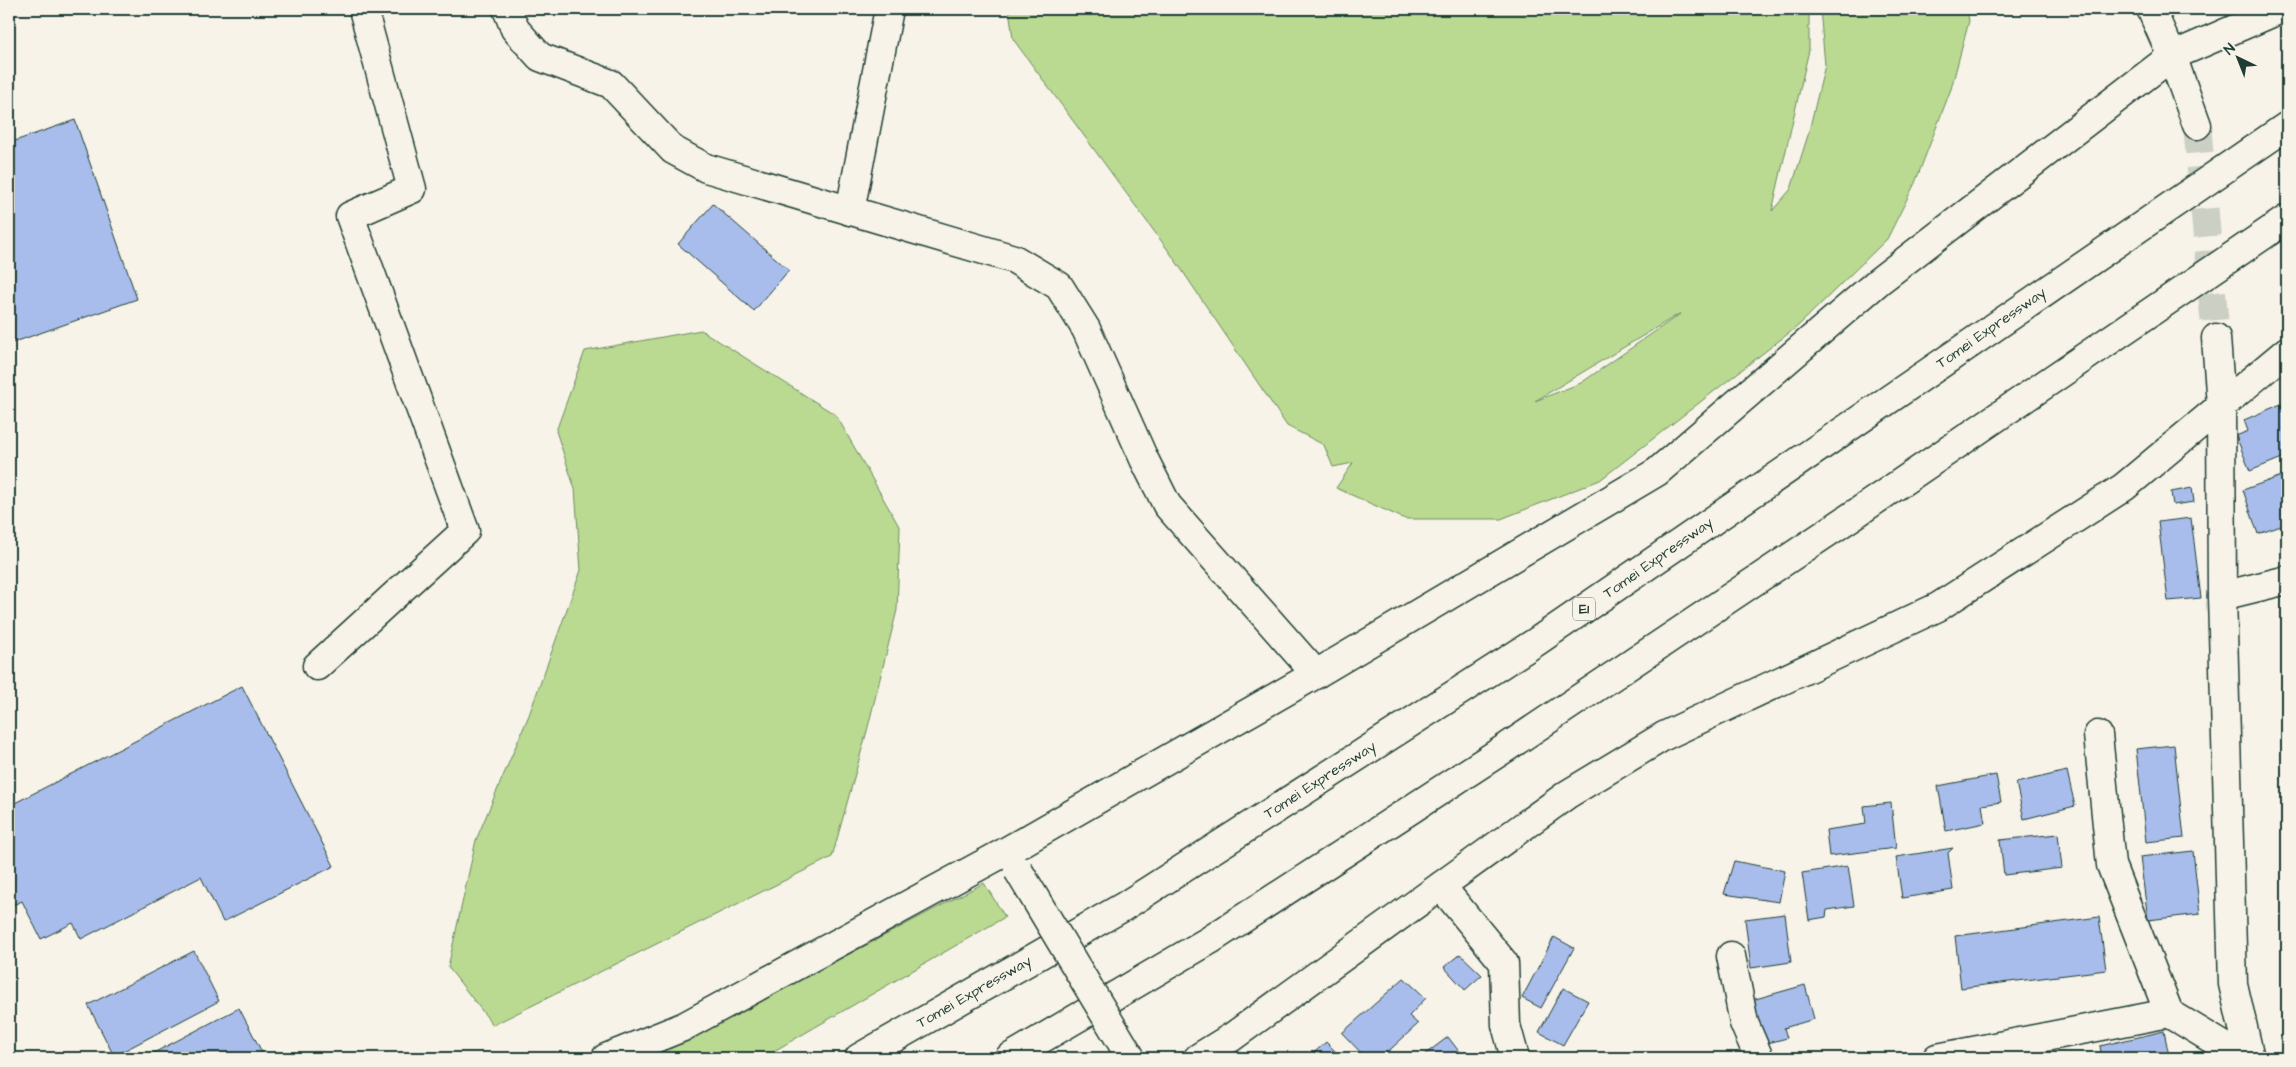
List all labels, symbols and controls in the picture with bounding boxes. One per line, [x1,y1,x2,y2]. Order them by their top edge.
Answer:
north arrow [2214,32,2264,82]
text: N [2220,39,2240,60]
street label: Tomei Expressway [1932,282,2051,375]
street label: Tomei Expressway [1599,512,1718,605]
road number: E1 [1573,598,1595,620]
street label: Tomei Expressway [1260,736,1381,825]
street label: Tomei Expressway [913,951,1036,1034]

